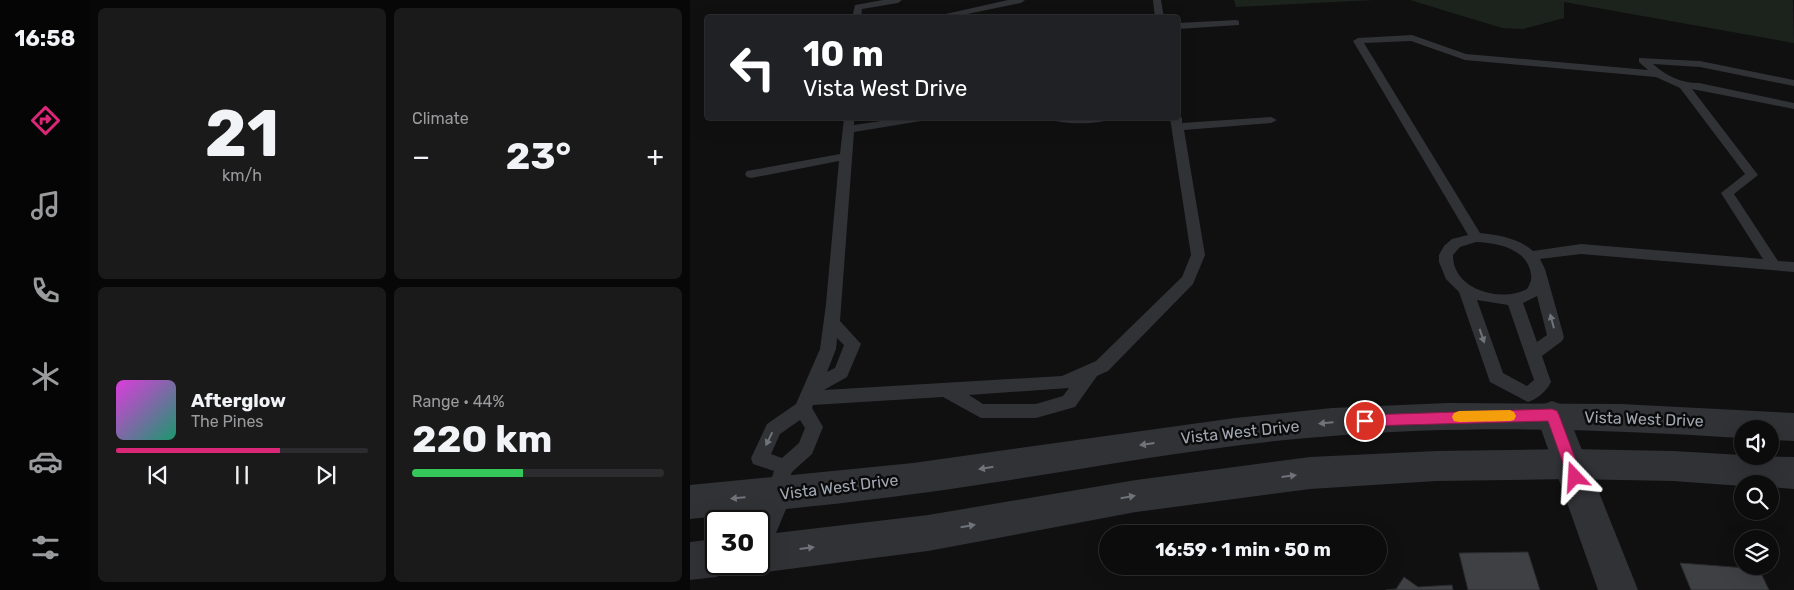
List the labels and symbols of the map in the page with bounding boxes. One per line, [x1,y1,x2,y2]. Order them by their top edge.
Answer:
one-way arrow [1548,313,1556,328]
one-way arrow [1479,328,1486,343]
pin [1344,400,1386,442]
street label: Vista West Drive [1584,407,1704,431]
street label: Vista West Drive [1180,416,1300,448]
one-way arrow [1317,419,1333,427]
one-way arrow [764,432,772,446]
one-way arrow [1139,440,1155,448]
position arrow [1548,450,1600,502]
one-way arrow [978,464,994,472]
street label: Vista West Drive [779,470,899,504]
one-way arrow [1282,472,1298,480]
one-way arrow [1120,493,1136,501]
one-way arrow [730,494,746,502]
speed limit sign: 30 [705,510,770,575]
one-way arrow [960,521,976,529]
one-way arrow [799,544,815,552]

